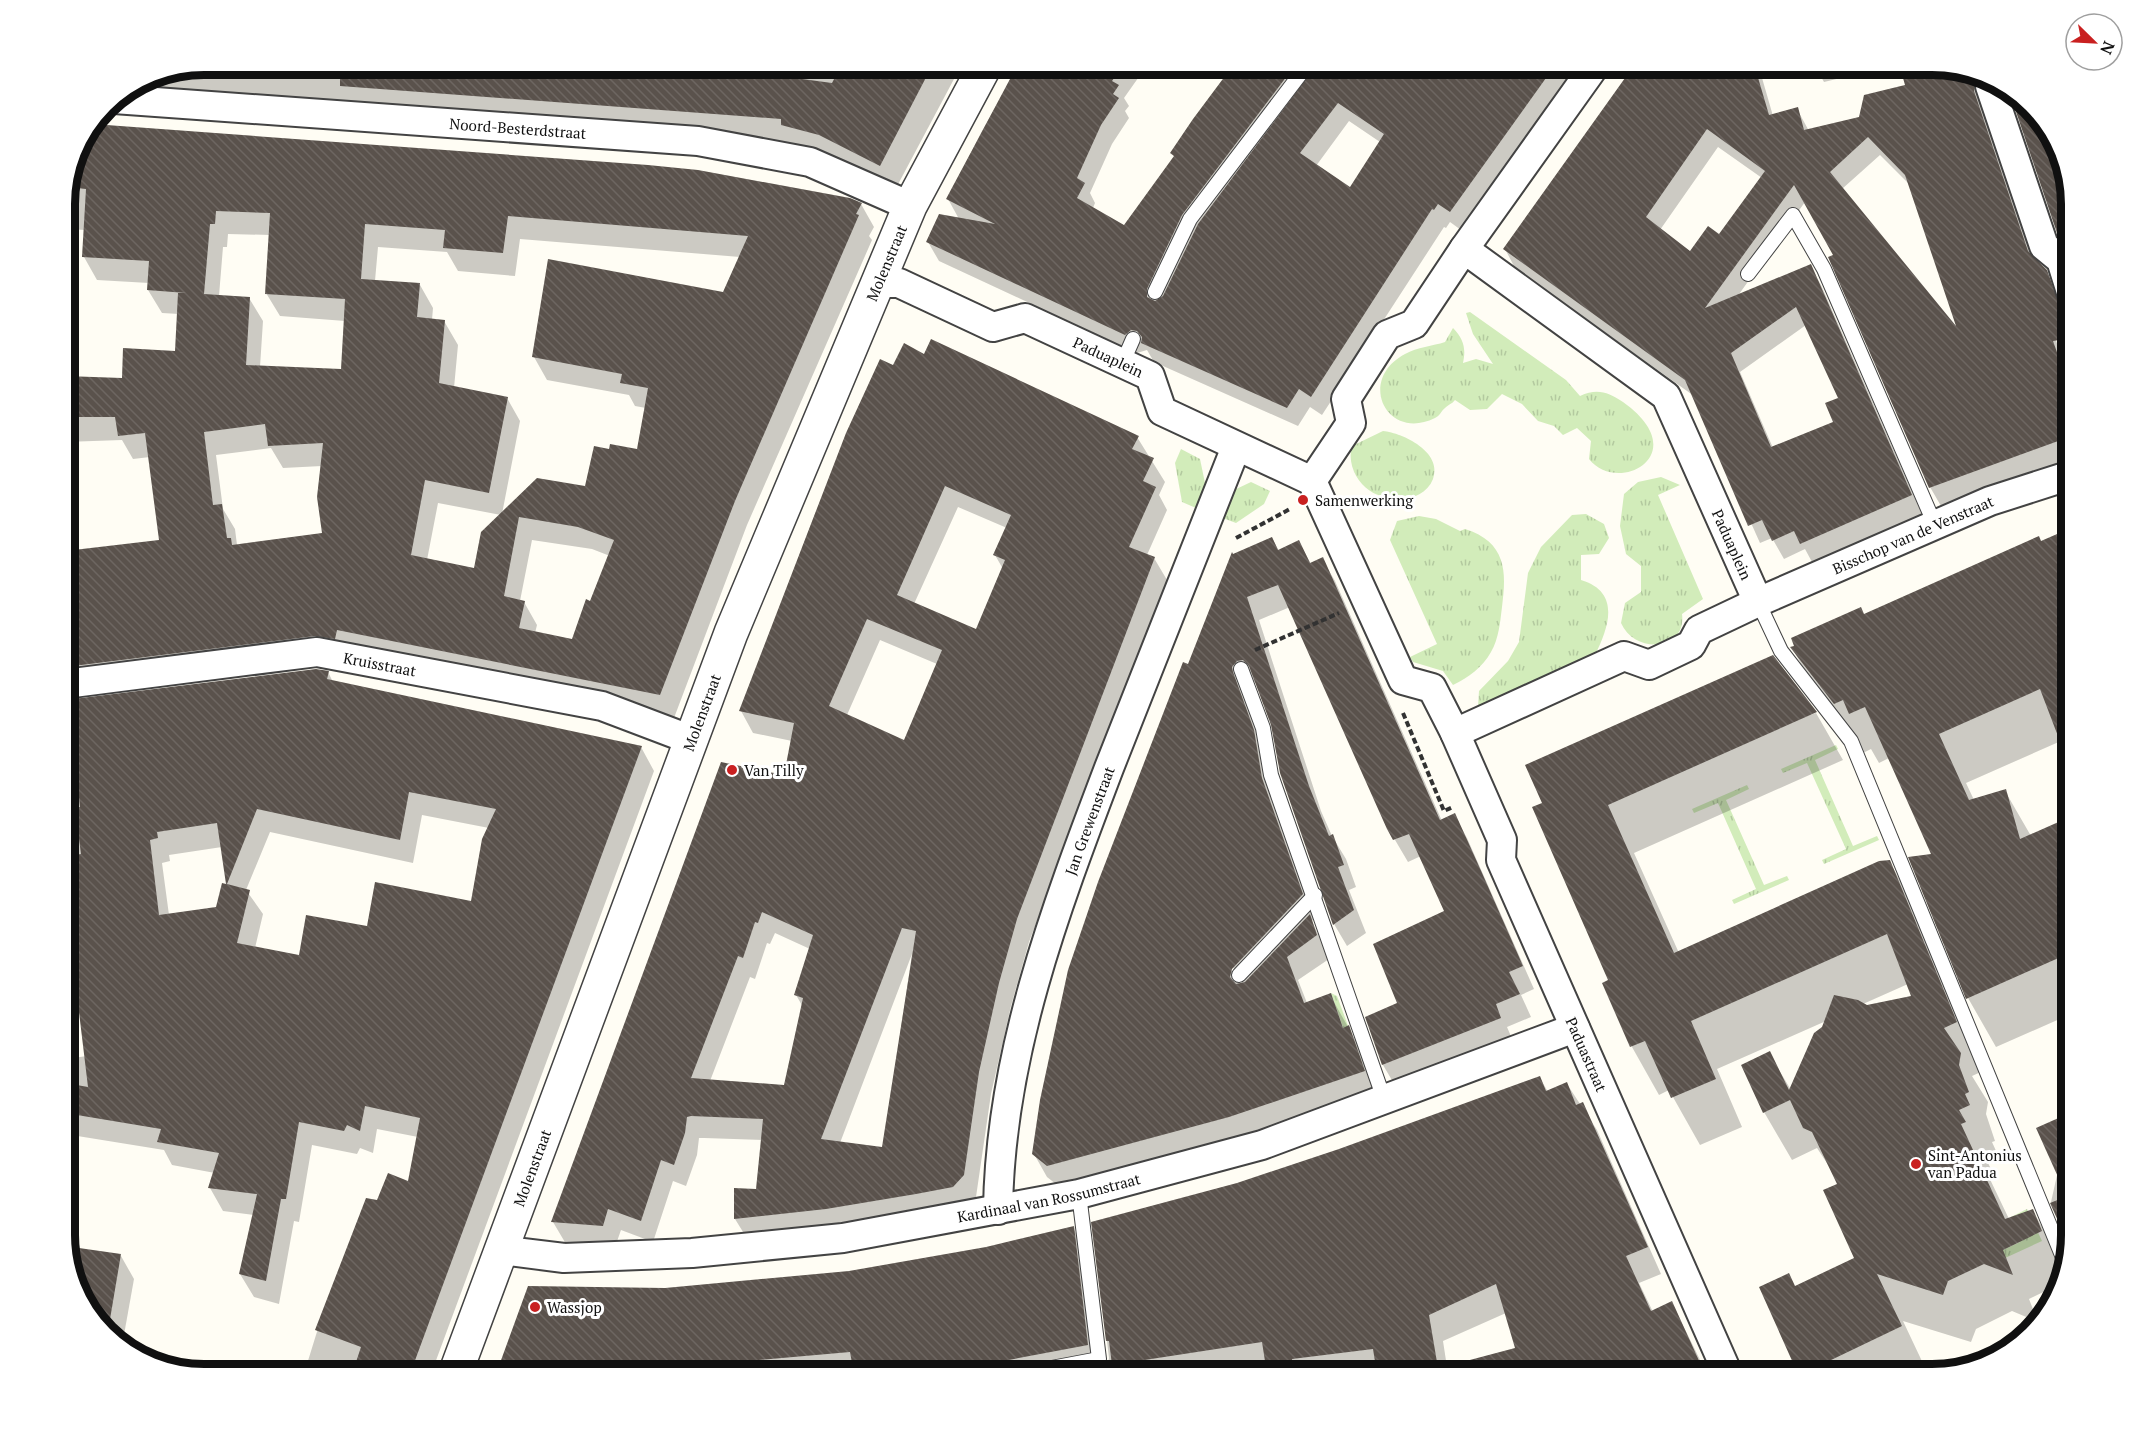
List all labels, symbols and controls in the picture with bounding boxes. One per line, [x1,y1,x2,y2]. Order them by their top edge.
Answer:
north arrow [2064,12,2124,72]
text: N [2095,38,2120,58]
street label: Noord-Besterdstraat [449,113,587,143]
street label: Molenstraat [861,221,911,304]
street label: Paduaplein [1070,332,1147,382]
place label: Samenwerking [1315,490,1414,510]
street label: Bisschop van de Venstraat [1829,491,1997,578]
marker: Samenwerking [1296,493,1310,507]
street label: Paduaplein [1708,506,1757,583]
street label: Kruisstraat [342,647,418,681]
street label: Molenstraat [678,671,725,754]
place label: Van Tilly [744,760,804,780]
marker: Van Tilly [725,763,739,777]
street label: Jan Grewenstraat [1060,763,1119,878]
street label: Paduastraat [1562,1014,1612,1095]
street label: Molenstraat [508,1126,555,1209]
place label: Sint-Antonius van Padua [1927,1145,2022,1182]
marker: Sint-Antonius van Padua [1909,1157,1923,1171]
street label: Kardinaal van Rossumstraat [956,1168,1143,1227]
place label: Wassjop [547,1297,602,1317]
marker: Wassjop [528,1300,542,1314]

